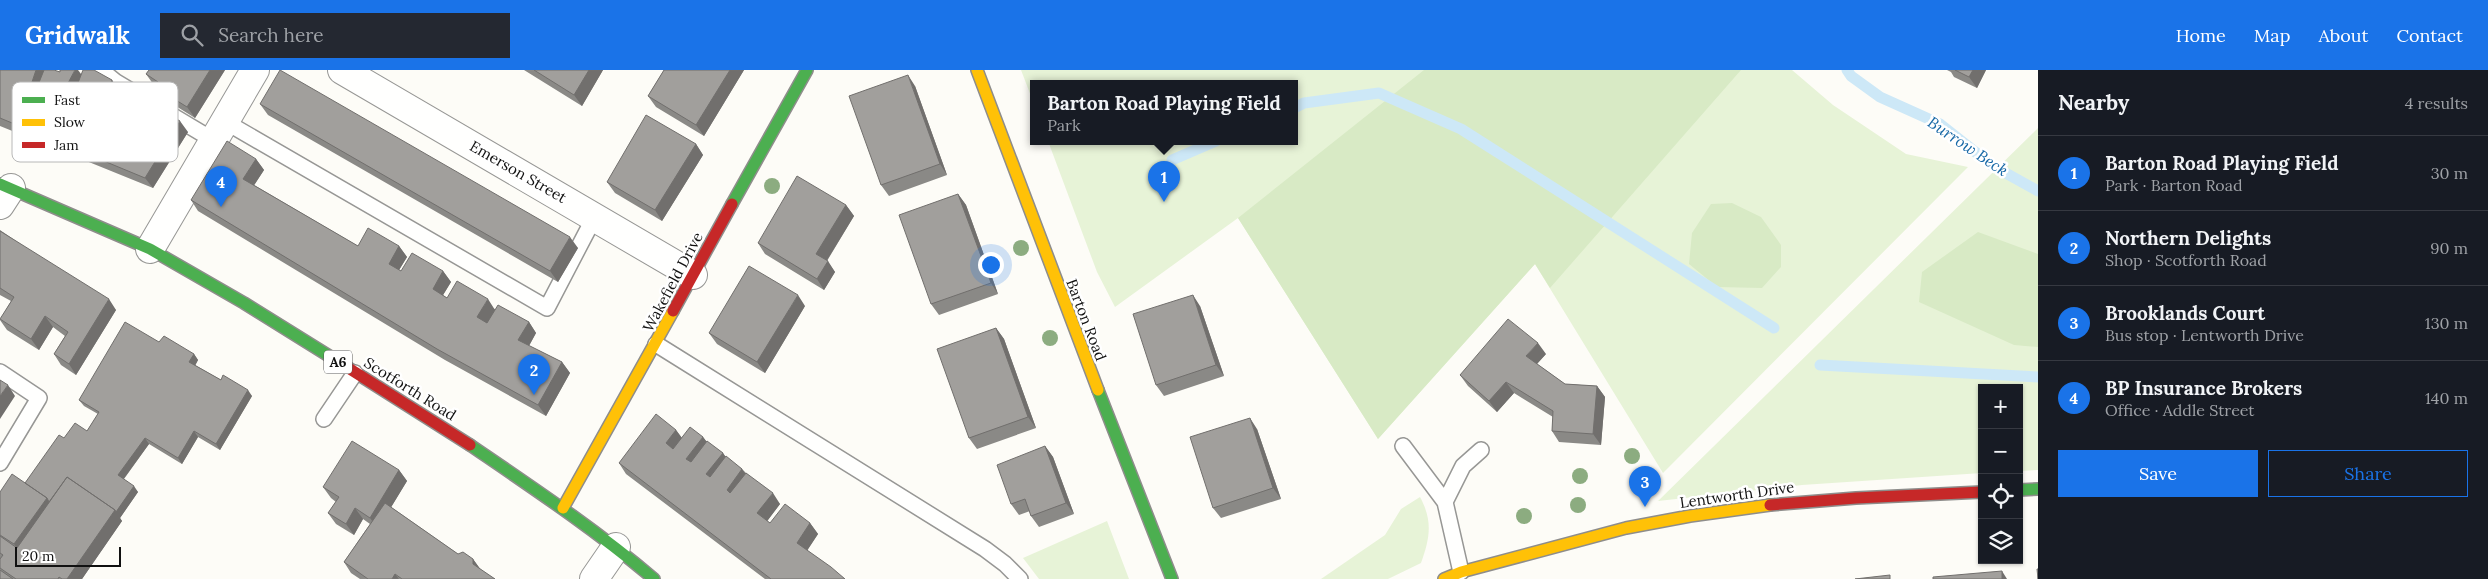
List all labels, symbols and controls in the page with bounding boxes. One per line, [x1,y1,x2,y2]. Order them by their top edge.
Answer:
search box [160,13,510,58]
text: Gridwalk [25,20,130,51]
icon: search [178,21,206,49]
text: Search here [218,23,324,47]
text: Home [2176,24,2226,47]
text: Map [2254,24,2290,47]
text: About [2318,24,2368,47]
text: Contact [2396,24,2463,47]
popup [1030,80,1298,145]
legend [12,82,178,162]
text: Nearby [2058,89,2129,116]
text: Fast [54,91,81,109]
text: Barton Road Playing Field [1047,91,1281,115]
text: 4 results [2405,93,2468,113]
water label: Burrow Beck [1924,112,2012,180]
text: Slow [54,113,86,131]
text: Park [1047,115,1081,135]
text: Jam [53,136,79,154]
street label: Emerson Street [466,136,570,207]
text: Barton Road Playing Field [2105,151,2339,175]
pin: 1 [1148,161,1180,202]
text: 1 [2071,163,2077,183]
text: 30 m [2431,163,2468,183]
pin: 4 [205,166,237,207]
text: Park · Barton Road [2105,175,2243,195]
text: Northern Delights [2105,226,2271,250]
street label: Wakefield Drive [638,229,707,335]
text: 2 [2070,238,2078,258]
text: 90 m [2430,238,2468,258]
text: Shop · Scotforth Road [2105,250,2267,270]
your location [978,252,1004,278]
street label: Barton Road [1062,276,1111,363]
text: Brooklands Court [2105,301,2265,325]
text: 3 [2070,313,2078,333]
text: 130 m [2425,313,2468,333]
text: Bus stop · Lentworth Drive [2105,325,2304,345]
road number: A6 [324,350,352,374]
street label: Scotforth Road [361,353,460,424]
pin: 2 [518,354,550,395]
text: BP Insurance Brokers [2105,376,2302,400]
map controls [1978,384,2023,564]
button: + [1978,384,2023,429]
text: 4 [2070,388,2078,408]
text: 140 m [2425,388,2468,408]
text: Office · Addle Street [2105,400,2255,420]
button: − [1978,429,2023,474]
button: Save [2058,450,2258,497]
button: Share [2268,450,2468,497]
pin: 3 [1629,466,1661,507]
button: locate [1978,474,2023,519]
street label: Lentworth Drive [1679,477,1795,512]
button: layers [1978,519,2023,564]
scale bar [15,544,121,567]
text: 20 m [22,547,54,565]

